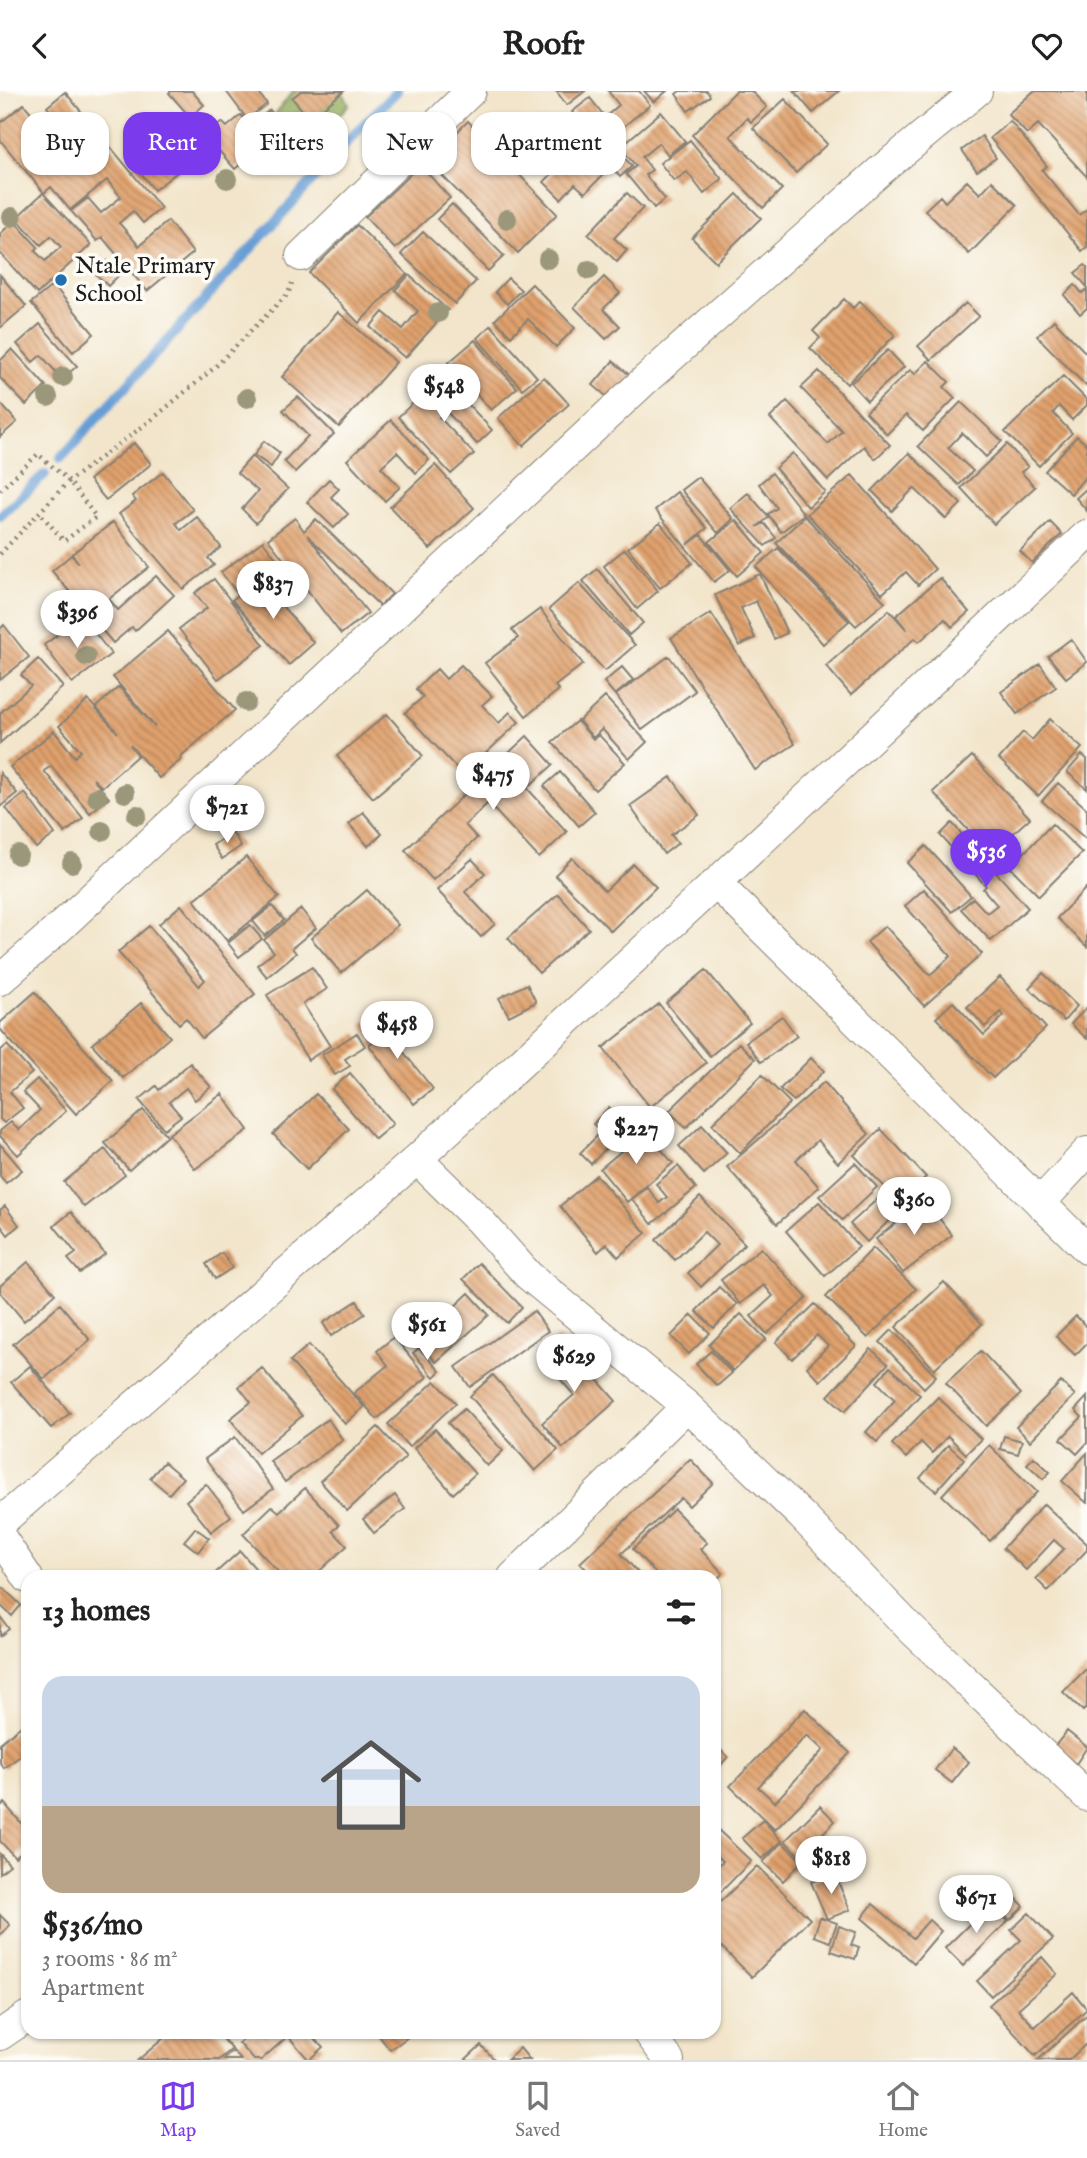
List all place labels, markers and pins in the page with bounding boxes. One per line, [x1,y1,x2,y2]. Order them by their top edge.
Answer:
place label: Ntale Primary School [75,251,215,310]
marker: Ntale Primary School [53,272,69,288]
pin: $548 [403,365,485,424]
pin: $837 [232,561,314,621]
pin: $396 [36,591,118,650]
pin: $475 [452,753,534,812]
pin: $721 [186,785,268,845]
pin: $536 [945,829,1027,889]
pin: $458 [356,1002,438,1061]
pin: $227 [595,1107,677,1166]
pin: $360 [873,1177,955,1237]
pin: $561 [386,1303,468,1362]
pin: $629 [533,1335,615,1394]
pin: $818 [790,1836,872,1896]
pin: $671 [935,1875,1017,1935]

